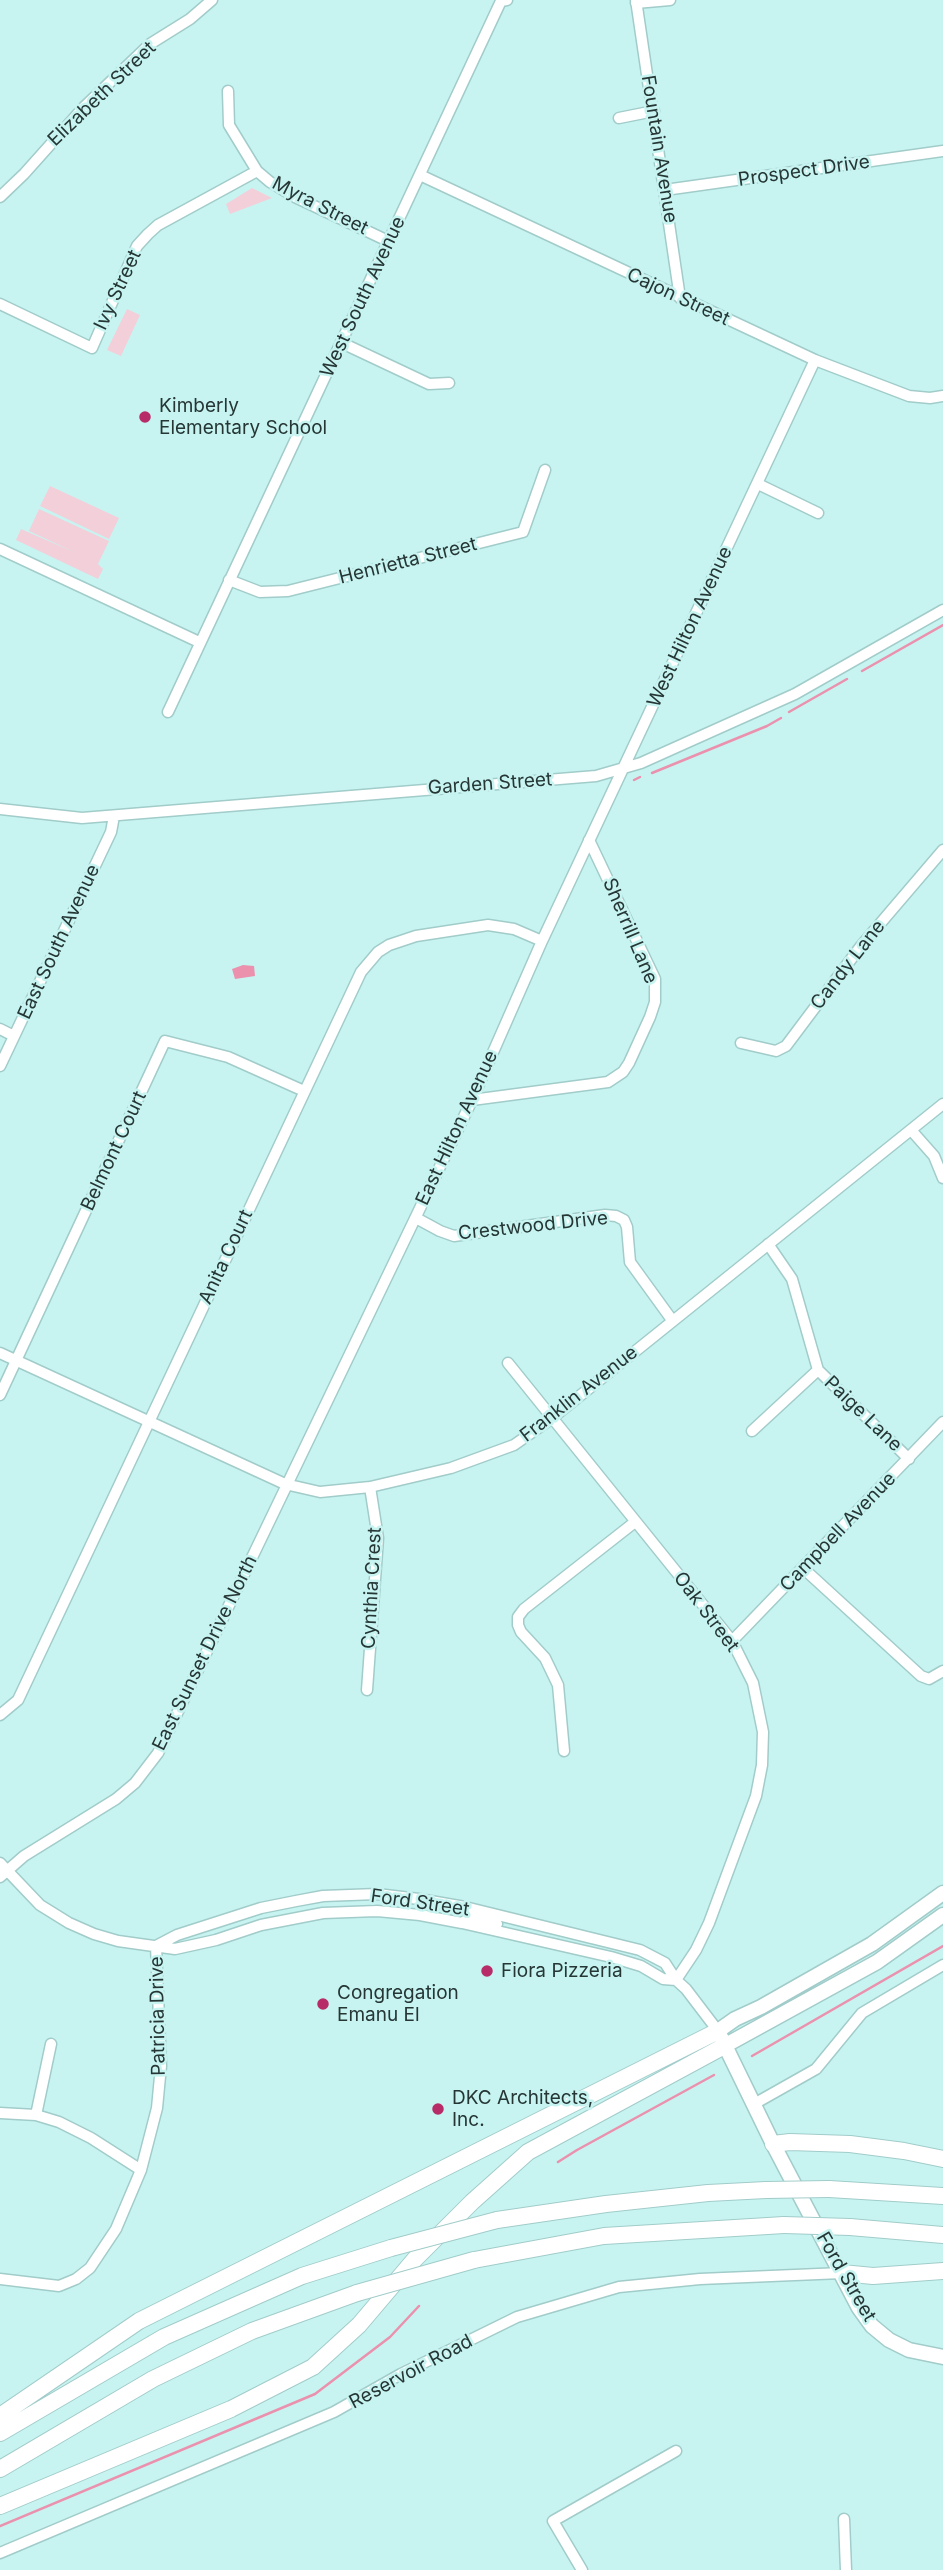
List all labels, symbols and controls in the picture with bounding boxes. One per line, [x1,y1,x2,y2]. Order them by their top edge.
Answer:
street label: Elizabeth Street [43,37,161,151]
street label: Fountain Avenue [636,74,682,224]
street label: Prospect Drive [737,150,871,192]
street label: Myra Street [268,172,372,240]
street label: West South Avenue [316,213,410,381]
street label: Ivy Street [90,246,146,334]
street label: Cajon Street [623,263,733,331]
place label: Kimberly Elementary School [159,395,327,439]
marker: Kimberly Elementary School [137,409,153,425]
street label: Henrietta Street [337,533,479,589]
street label: West Hilton Avenue [643,543,737,711]
street label: Garden Street [427,768,553,800]
street label: East South Avenue [13,861,105,1023]
street label: Sherrill Lane [598,875,662,987]
street label: Candy Lane [806,916,890,1014]
street label: East Hilton Avenue [411,1047,503,1209]
street label: Belmont Court [76,1088,152,1214]
street label: Anita Court [194,1206,258,1308]
street label: Crestwood Drive [457,1207,609,1245]
street label: Franklin Avenue [516,1341,642,1447]
street label: Paige Lane [819,1371,907,1457]
street label: Campbell Avenue [775,1468,901,1596]
street label: Cynthia Crest [357,1527,387,1649]
street label: East Sunset Drive North [148,1552,262,1754]
street label: Oak Street [668,1567,744,1657]
street label: Ford Street [369,1885,471,1921]
street label: Patricia Drive [146,1956,170,2076]
place label: Fiora Pizzeria [501,1960,623,1982]
marker: Fiora Pizzeria [479,1963,495,1979]
place label: Congregation Emanu El [337,1982,459,2026]
marker: Congregation Emanu El [315,1996,331,2012]
place label: DKC Architects, Inc. [452,2087,593,2131]
marker: DKC Architects, Inc. [430,2101,446,2117]
street label: Ford Street [811,2228,881,2326]
street label: Reservoir Road [346,2330,476,2414]

